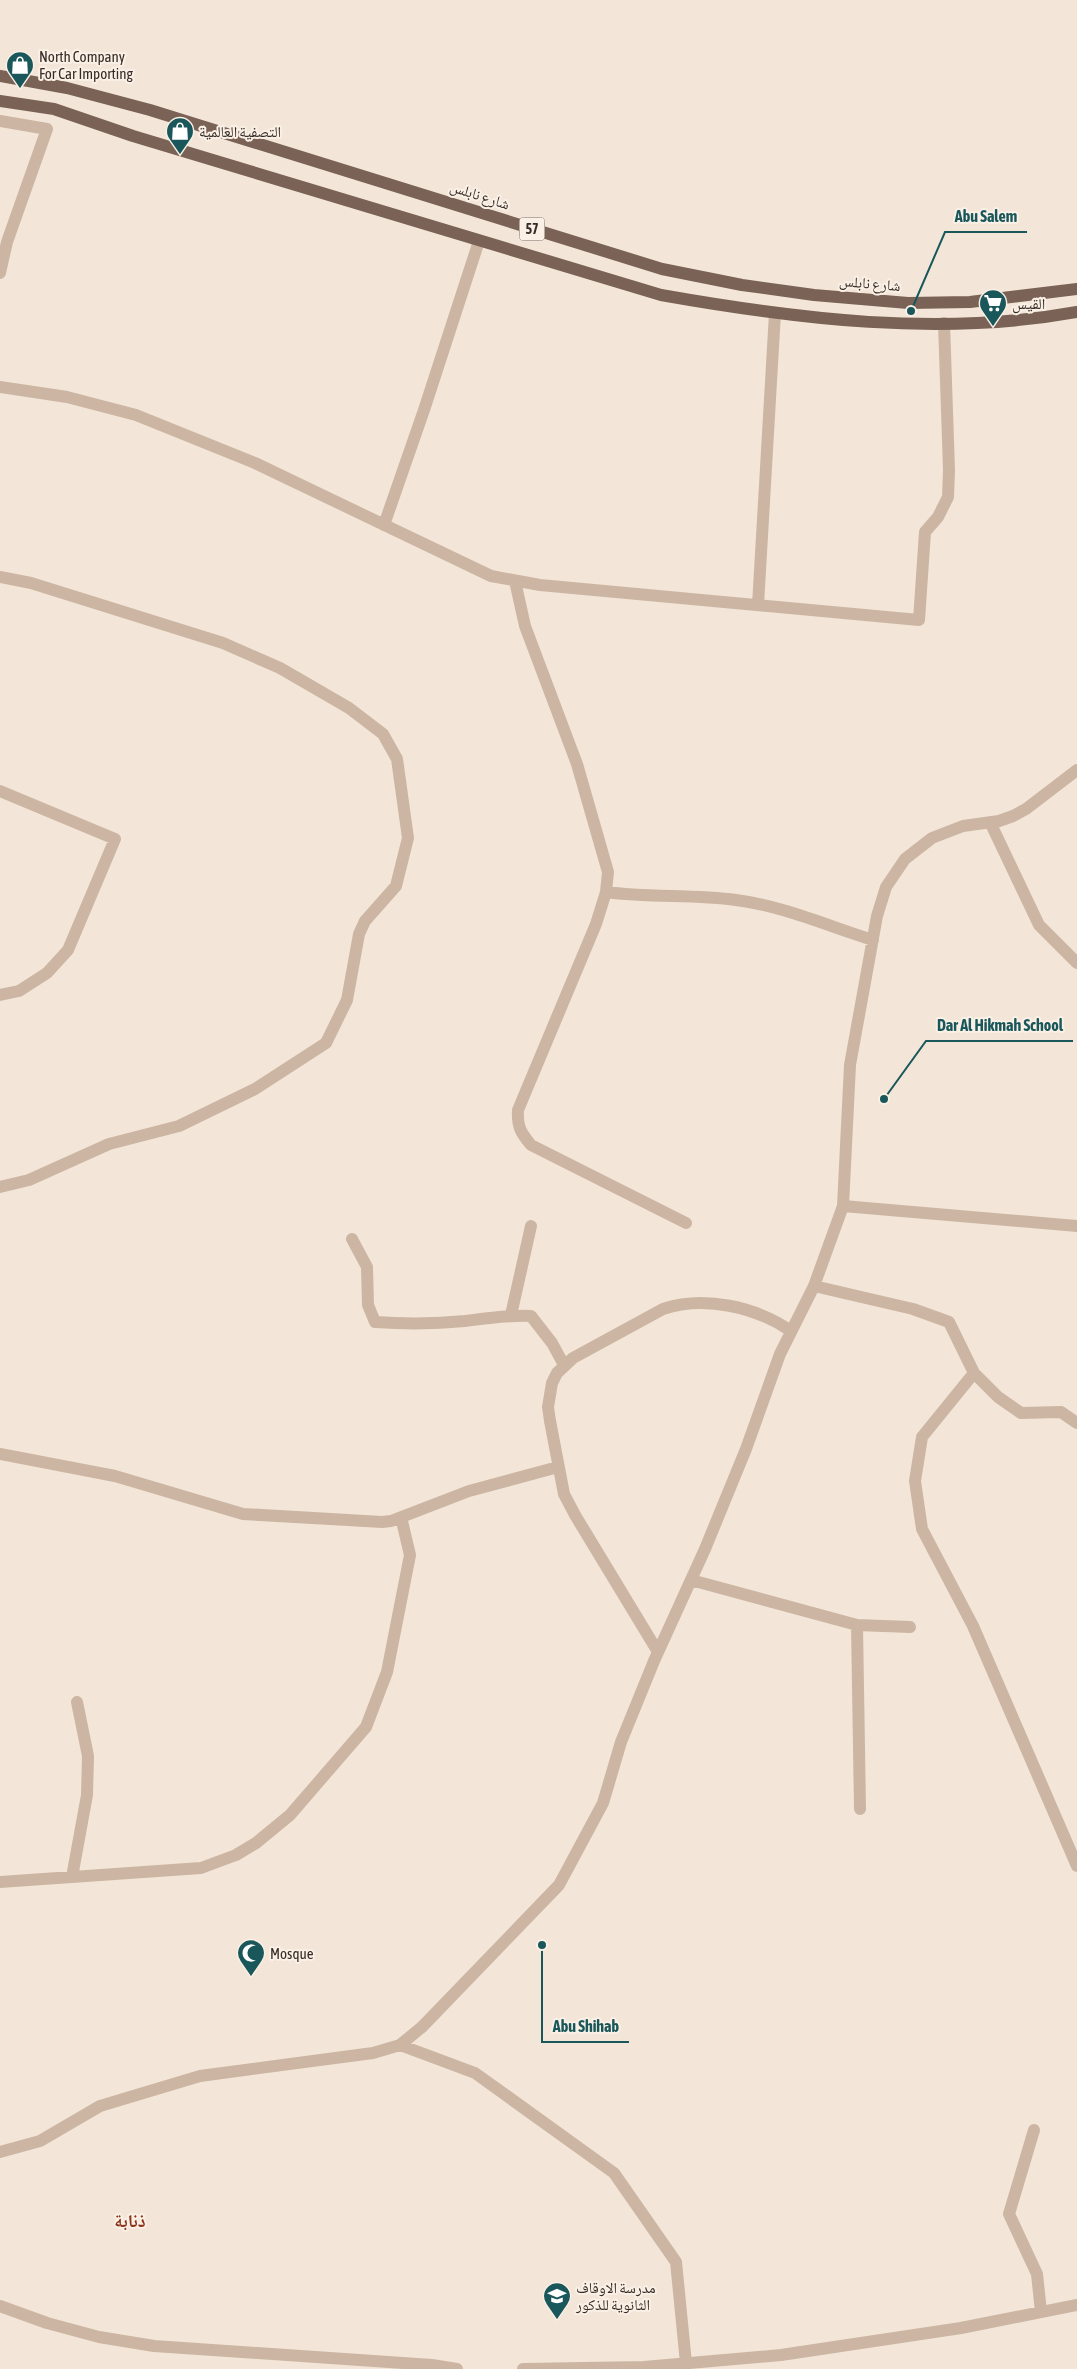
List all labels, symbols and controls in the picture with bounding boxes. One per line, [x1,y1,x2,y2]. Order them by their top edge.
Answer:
place label: North Company For Car Importing [39,48,134,82]
shop icon: North Company For Car Importing [5,50,35,89]
shop icon: التصفية العالمية [165,116,195,155]
place label: التصفية العالمية [199,123,281,140]
street label: شارع نابلس [447,177,512,215]
callout: Abu Salem [945,201,1027,232]
text: Abu Salem [954,207,1017,225]
road number: 57 [520,218,544,240]
street label: شارع نابلس [838,272,902,296]
supermarket icon: القيس [978,288,1008,327]
place label: القيس [1012,295,1045,314]
callout: Dar Al Hikmah School [926,1010,1073,1041]
text: Dar Al Hikmah School [937,1016,1064,1034]
mosque icon: Mosque [236,1938,266,1977]
place label: Mosque [270,1945,314,1962]
callout: Abu Shihab [542,2011,629,2042]
text: Abu Shihab [552,2017,620,2035]
district label: ذنابة [114,2210,146,2231]
place label: مدرسة الاوقاف الثانوية للذكور [575,2279,656,2314]
school or university icon: مدرسة الاوقاف الثانوية للذكور [542,2281,572,2320]

